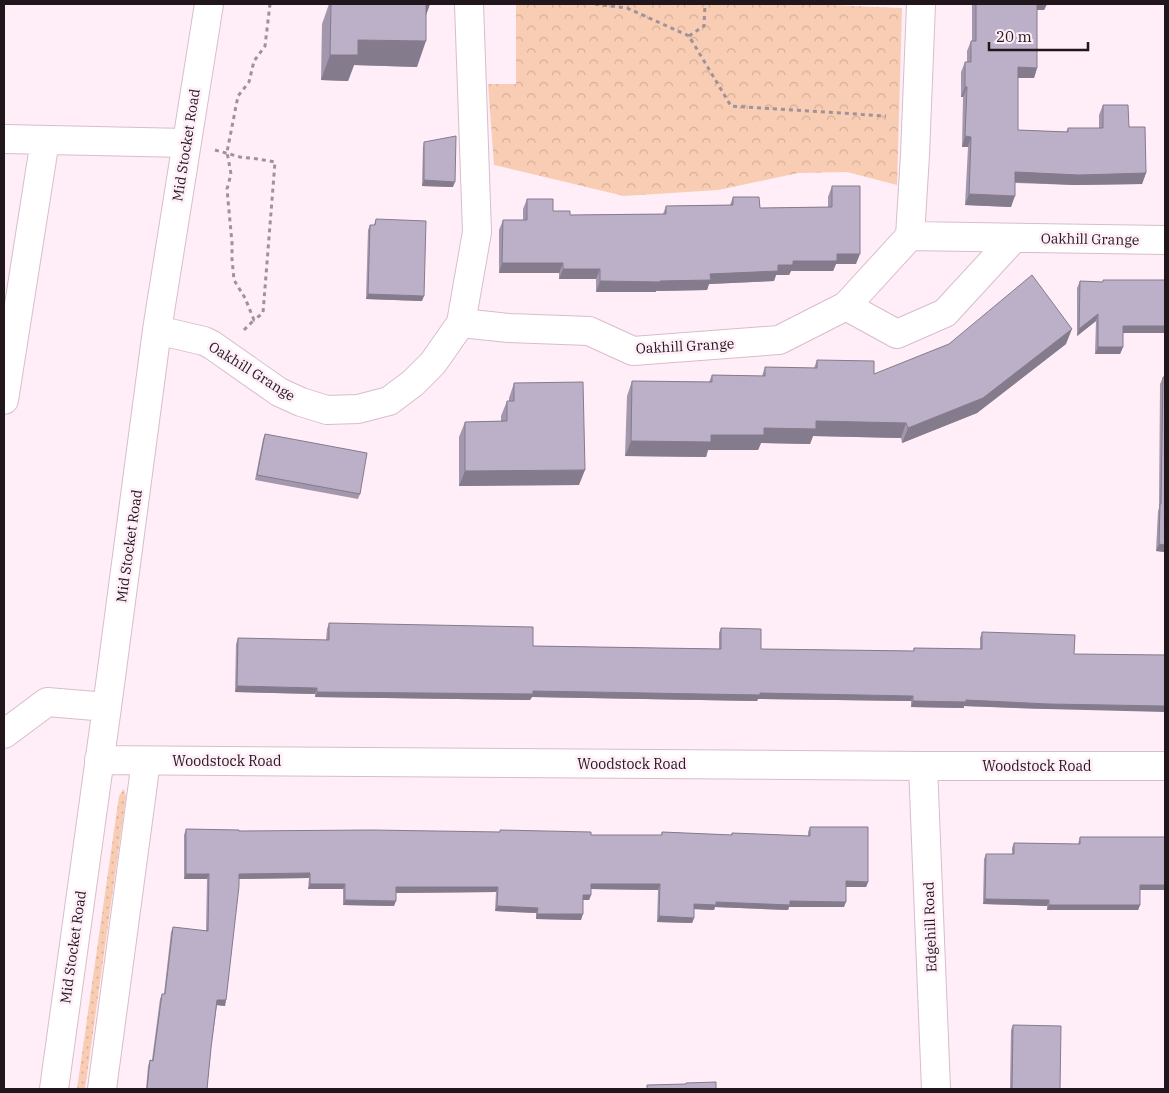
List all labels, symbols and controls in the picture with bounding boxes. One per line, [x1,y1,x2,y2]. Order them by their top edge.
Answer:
scale bar [989,20,1088,52]
text: 20 m [996,27,1032,46]
street label: Mid Stocket Road [168,87,204,203]
street label: Oakhill Grange [1041,229,1139,249]
street label: Oakhill Grange [635,334,735,358]
street label: Oakhill Grange [205,337,299,405]
street label: Mid Stocket Road [112,488,146,604]
street label: Woodstock Road [172,752,282,770]
street label: Woodstock Road [577,755,687,773]
street label: Woodstock Road [982,757,1092,775]
street label: Edgehill Road [919,881,941,973]
street label: Mid Stocket Road [56,889,90,1005]

